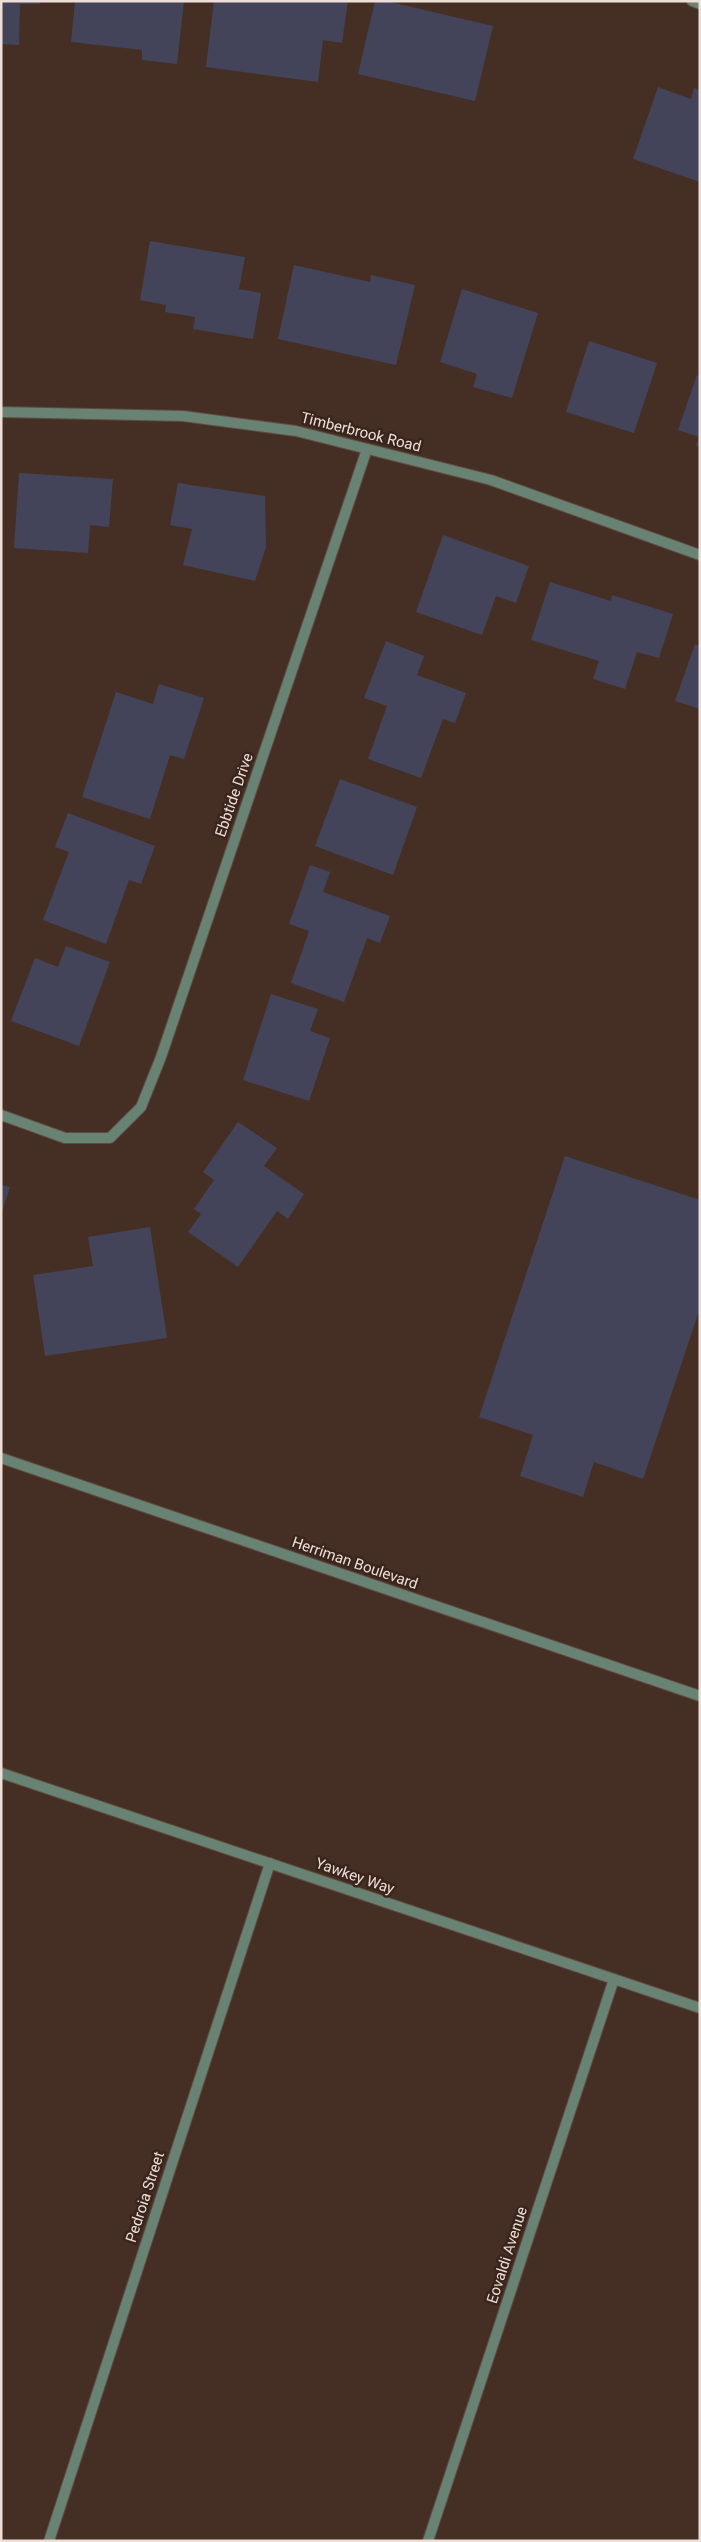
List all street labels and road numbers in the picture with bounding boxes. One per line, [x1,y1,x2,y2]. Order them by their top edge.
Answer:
street label: Timberbrook Road [299,408,423,456]
street label: Ebbtide Drive [211,751,257,839]
street label: Herriman Boulevard [290,1533,420,1593]
street label: Yawkey Way [313,1854,397,1898]
street label: Pedroia Street [122,2149,168,2245]
street label: Eovaldi Avenue [483,2204,531,2306]

